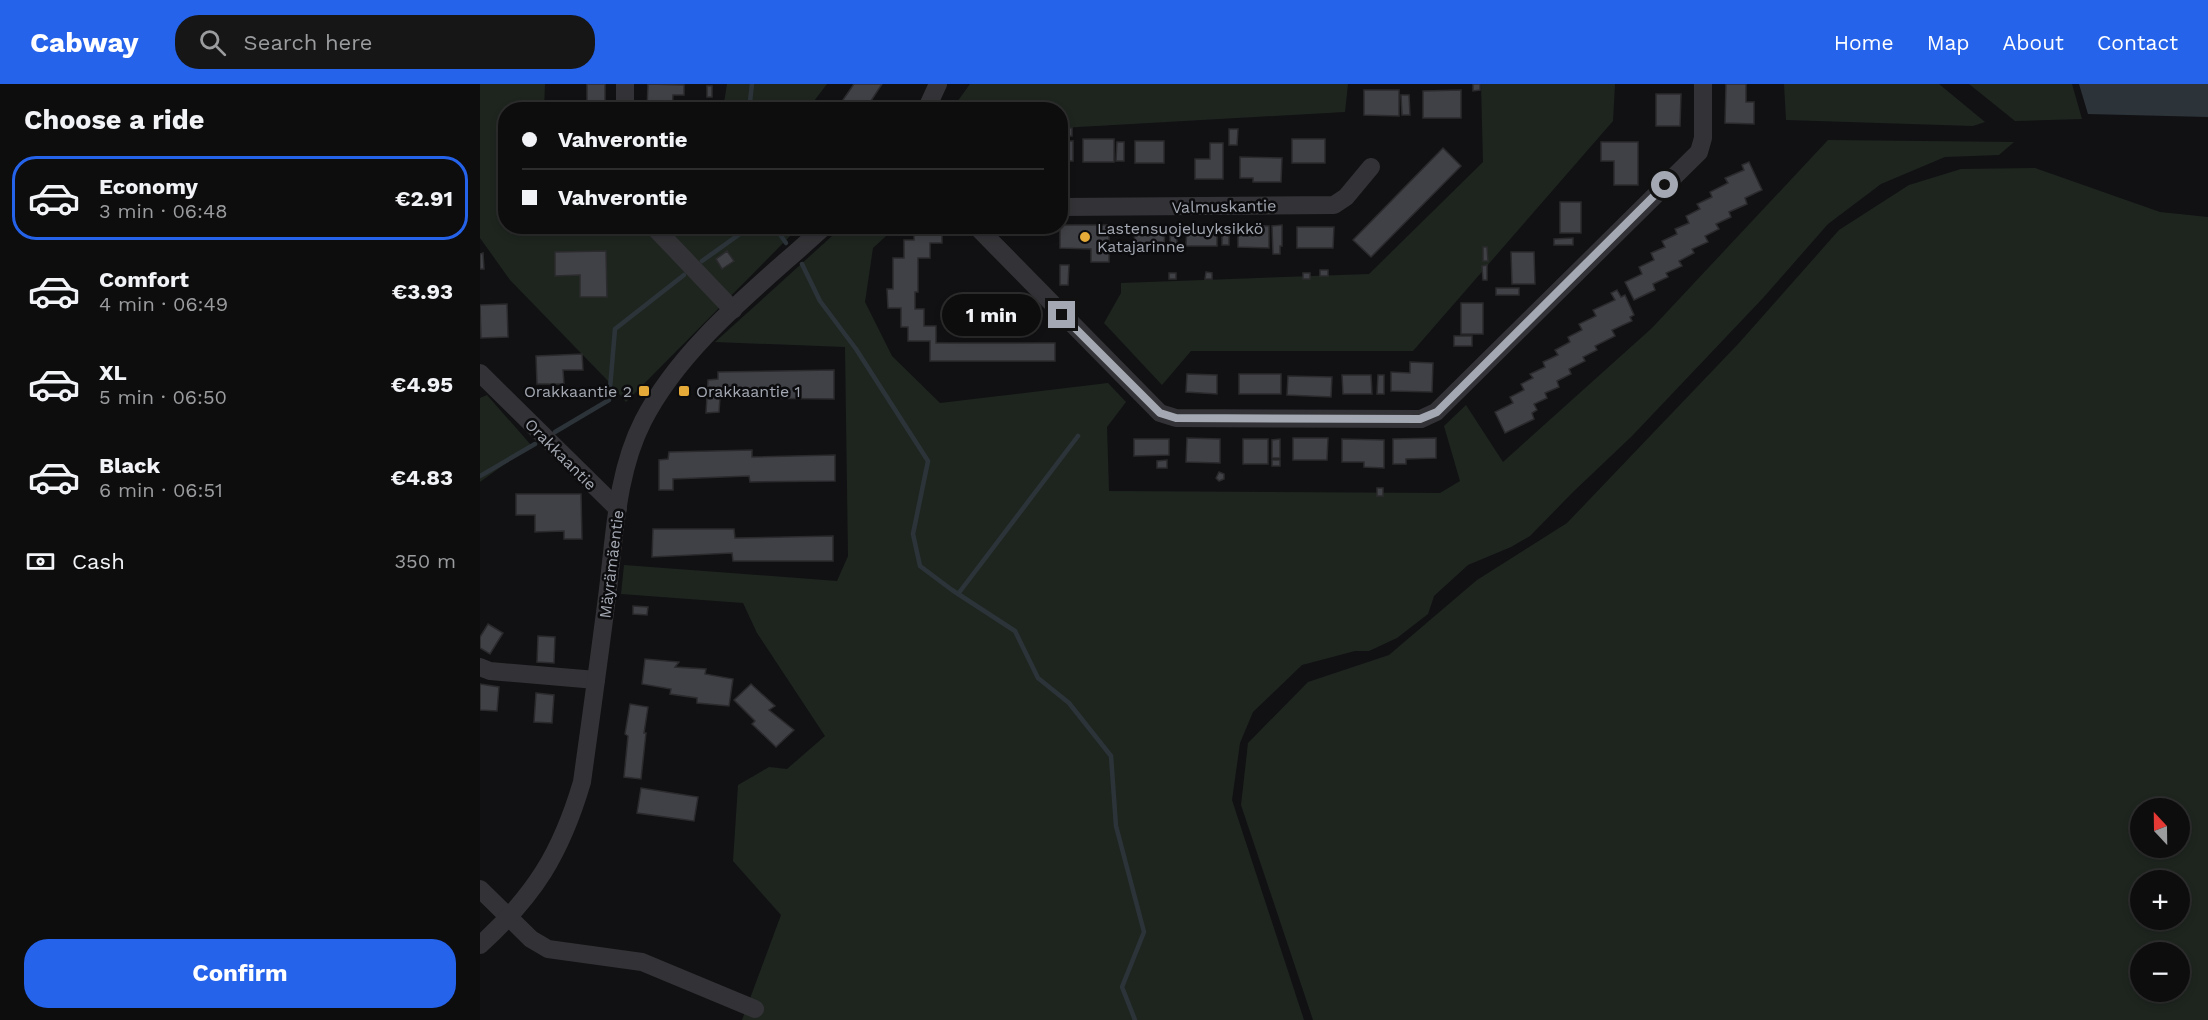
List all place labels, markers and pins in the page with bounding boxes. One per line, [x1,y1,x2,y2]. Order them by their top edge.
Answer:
place label: Lastensuojeluyksikkö Katajarinne [1097,219,1263,256]
marker: Lastensuojeluyksikkö Katajarinne [1078,230,1092,244]
place label: Orakkaantie 2 [524,382,632,401]
place label: Orakkaantie 1 [696,382,801,401]
marker: Orakkaantie 2 [637,384,651,398]
marker: Orakkaantie 1 [677,384,691,398]

